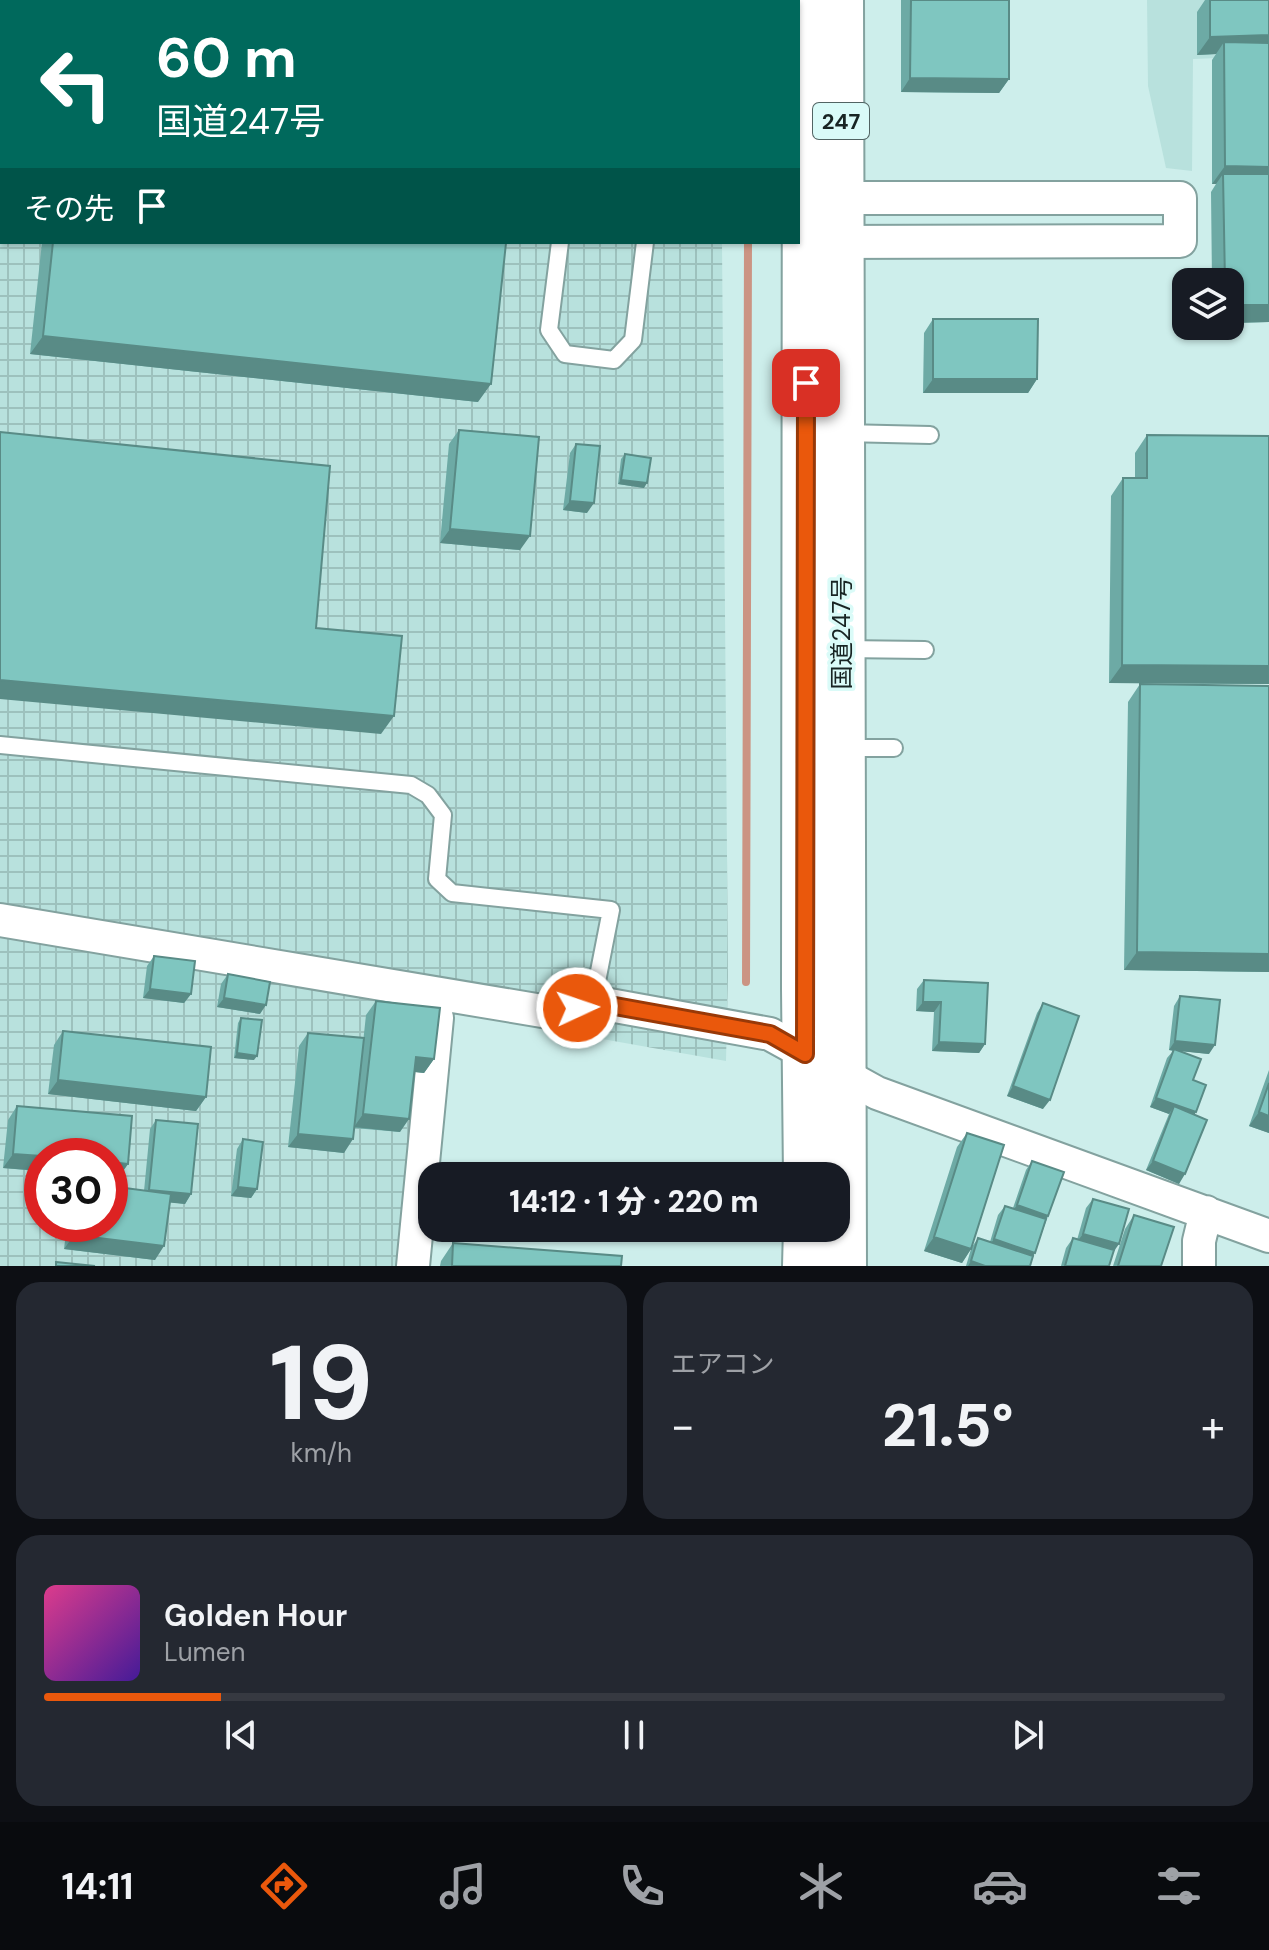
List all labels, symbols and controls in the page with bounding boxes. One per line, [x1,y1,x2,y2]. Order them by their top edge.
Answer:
text: 60 m [156,21,297,94]
icon: left [24,32,128,136]
text: 国道247号 [156,98,325,145]
road number: 247 [813,103,869,139]
icon: arrive [130,184,174,228]
text: その先 [24,189,114,228]
map controls [1172,268,1244,340]
button: layers [1172,268,1244,340]
pin [772,349,840,417]
icon: arrive [784,361,828,405]
street label: 国道247号 [826,577,857,689]
position arrow [535,966,619,1050]
speed limit sign: 30 [24,1138,128,1242]
text: 14:12 · 1 分 · 220 m [509,1182,759,1221]
text: 19 [269,1316,373,1451]
text: エアコン [671,1347,775,1381]
text: 21.5° [882,1386,1014,1465]
text: − [671,1397,695,1455]
text: + [1201,1397,1225,1455]
text: km/h [291,1436,352,1470]
text: Golden Hour [164,1596,347,1635]
text: Lumen [164,1635,245,1669]
icon: previous [219,1713,263,1757]
icon: pause [612,1713,656,1757]
icon: next [1006,1713,1050,1757]
icon: directions [256,1858,312,1914]
icon: music [435,1858,491,1914]
icon: phone [614,1858,670,1914]
icon: climate [793,1858,849,1914]
icon: car [972,1858,1028,1914]
icon: filters [1151,1858,1207,1914]
text: 14:11 [62,1863,133,1910]

